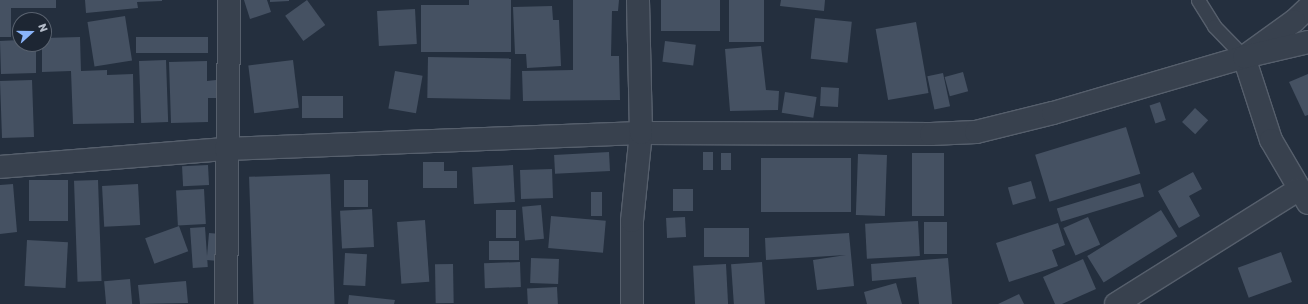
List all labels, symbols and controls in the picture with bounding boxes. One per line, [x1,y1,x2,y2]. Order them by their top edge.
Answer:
north arrow [12,12,52,52]
text: N [35,22,50,34]

